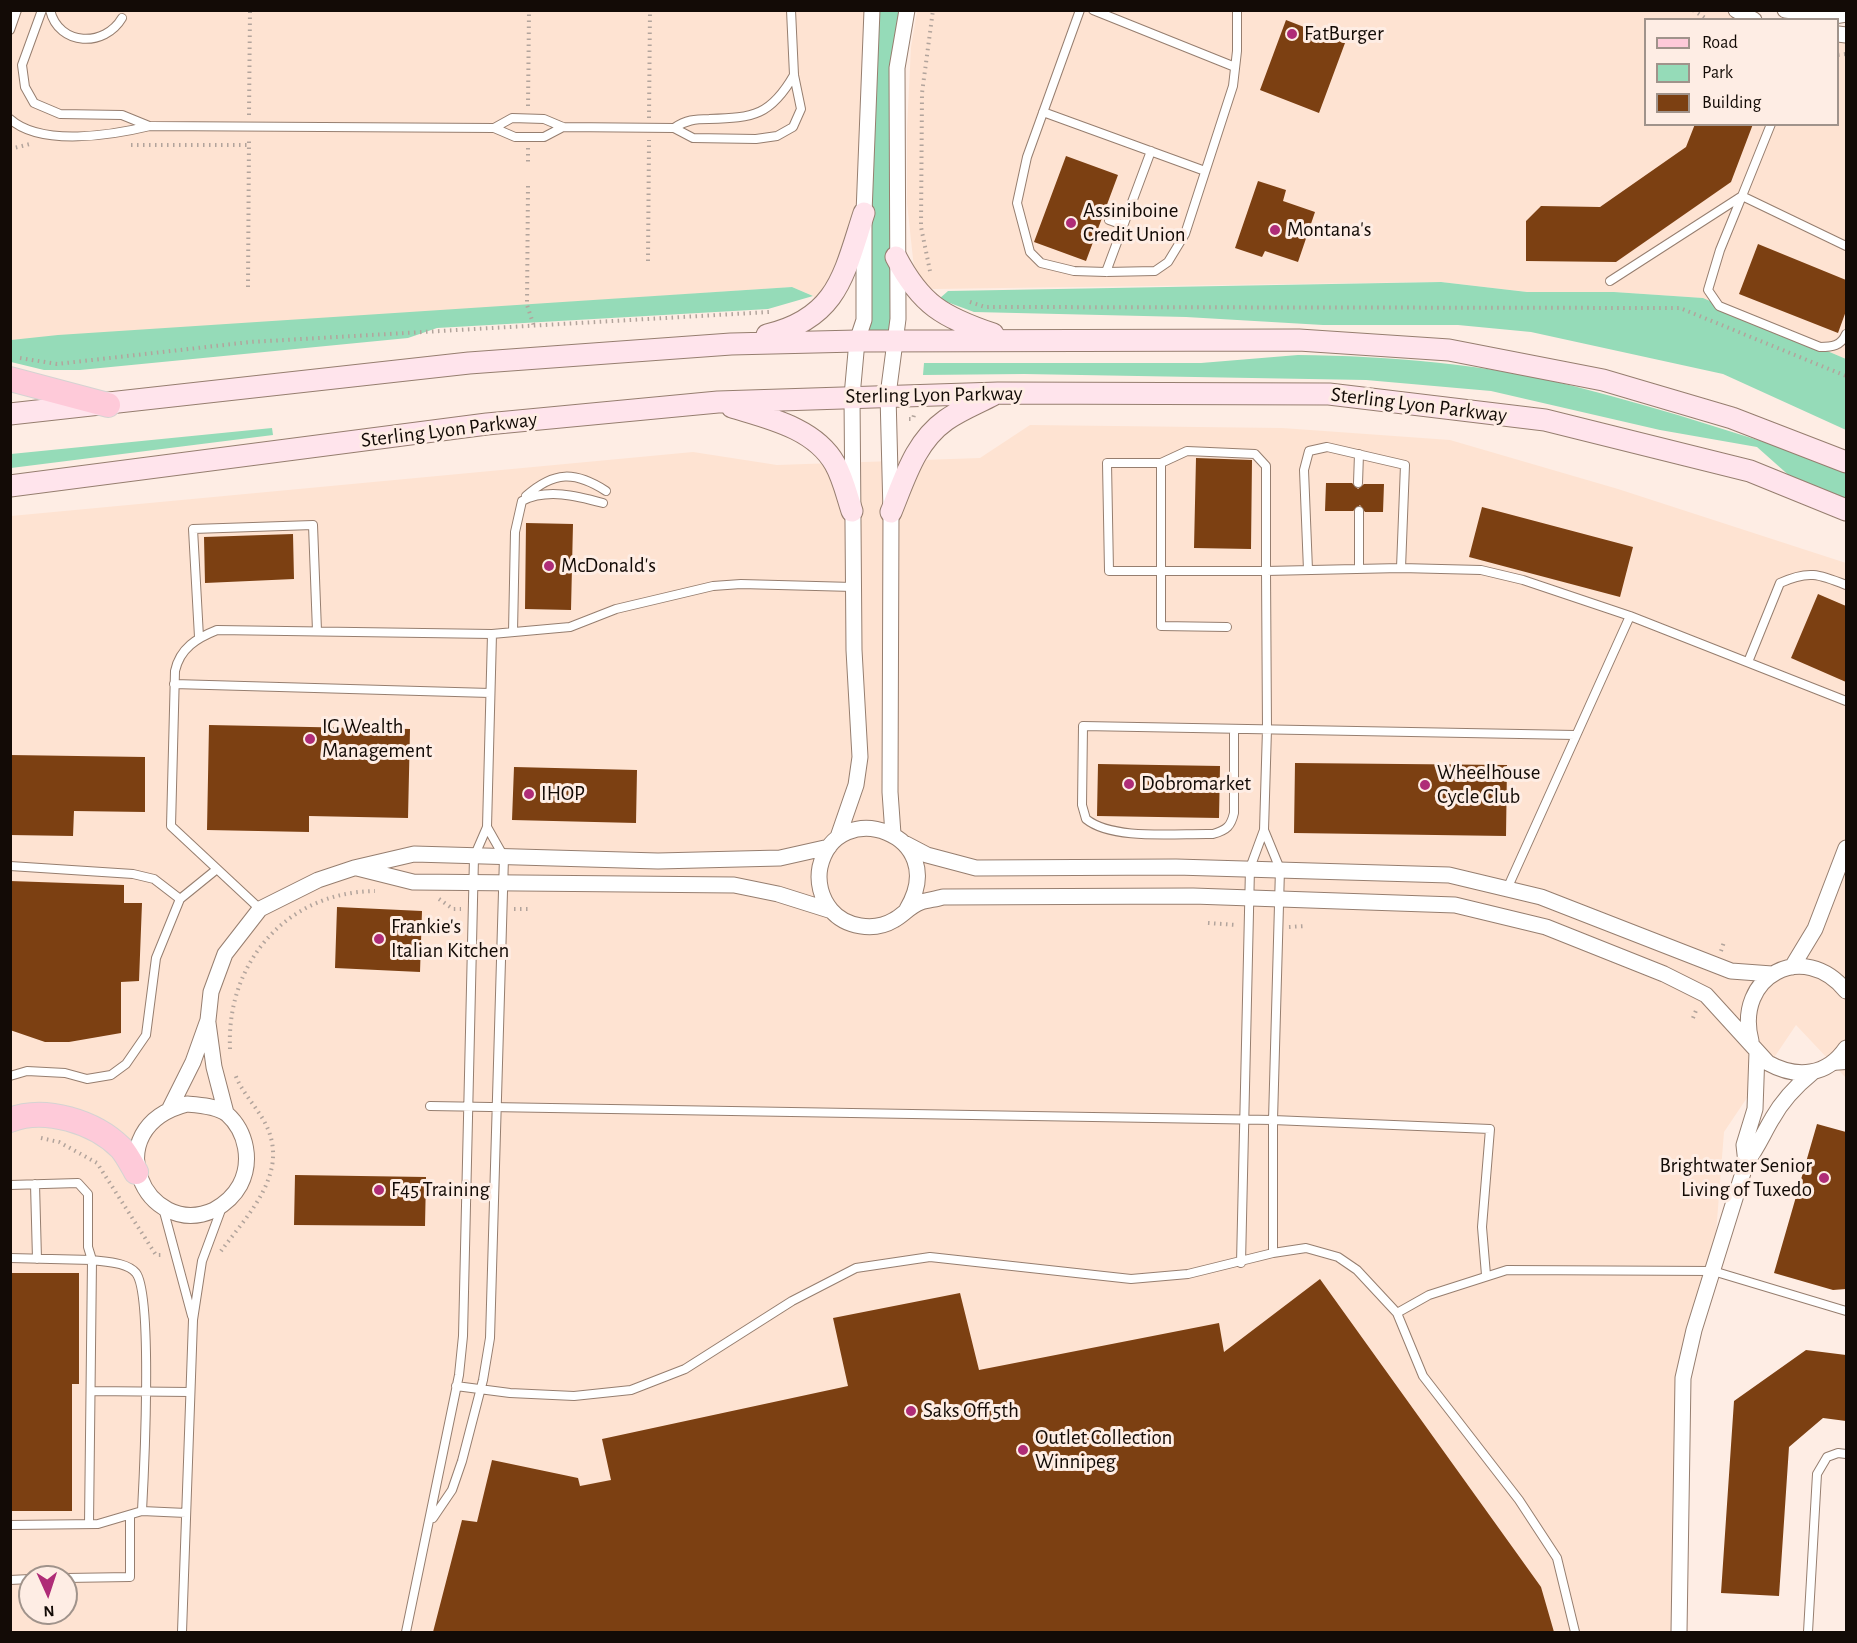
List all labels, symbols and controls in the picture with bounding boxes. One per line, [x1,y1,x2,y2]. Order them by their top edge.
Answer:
legend [1644,18,1839,126]
place label: FatBurger [1304,21,1384,47]
marker: FatBurger [1285,27,1299,41]
text: Road [1702,34,1738,52]
text: Park [1702,64,1733,82]
text: Building [1702,94,1761,112]
place label: Assiniboine Credit Union [1083,198,1186,248]
marker: Assiniboine Credit Union [1064,216,1078,230]
place label: Montana's [1287,217,1372,243]
marker: Montana's [1268,223,1282,237]
street label: Sterling Lyon Parkway [845,381,1023,409]
street label: Sterling Lyon Parkway [1329,382,1509,428]
street label: Sterling Lyon Parkway [359,407,539,453]
place label: McDonald's [561,553,656,579]
marker: McDonald's [542,559,556,573]
place label: IG Wealth Management [322,714,432,764]
marker: IG Wealth Management [303,732,317,746]
place label: Wheelhouse Cycle Club [1437,760,1540,810]
place label: Dobromarket [1141,771,1251,797]
marker: Dobromarket [1122,777,1136,791]
marker: Wheelhouse Cycle Club [1418,778,1432,792]
place label: IHOP [541,781,585,807]
marker: IHOP [522,787,536,801]
place label: Frankie's Italian Kitchen [391,914,509,964]
marker: Frankie's Italian Kitchen [372,932,386,946]
place label: Brightwater Senior Living of Tuxedo [1659,1153,1812,1203]
marker: Brightwater Senior Living of Tuxedo [1817,1171,1831,1185]
place label: F45 Training [391,1177,490,1203]
marker: F45 Training [372,1183,386,1197]
place label: Saks Off 5th [923,1398,1019,1424]
marker: Saks Off 5th [904,1404,918,1418]
place label: Outlet Collection Winnipeg [1035,1425,1172,1475]
marker: Outlet Collection Winnipeg [1016,1443,1030,1457]
north arrow [18,1565,78,1625]
text: N [43,1603,55,1619]

